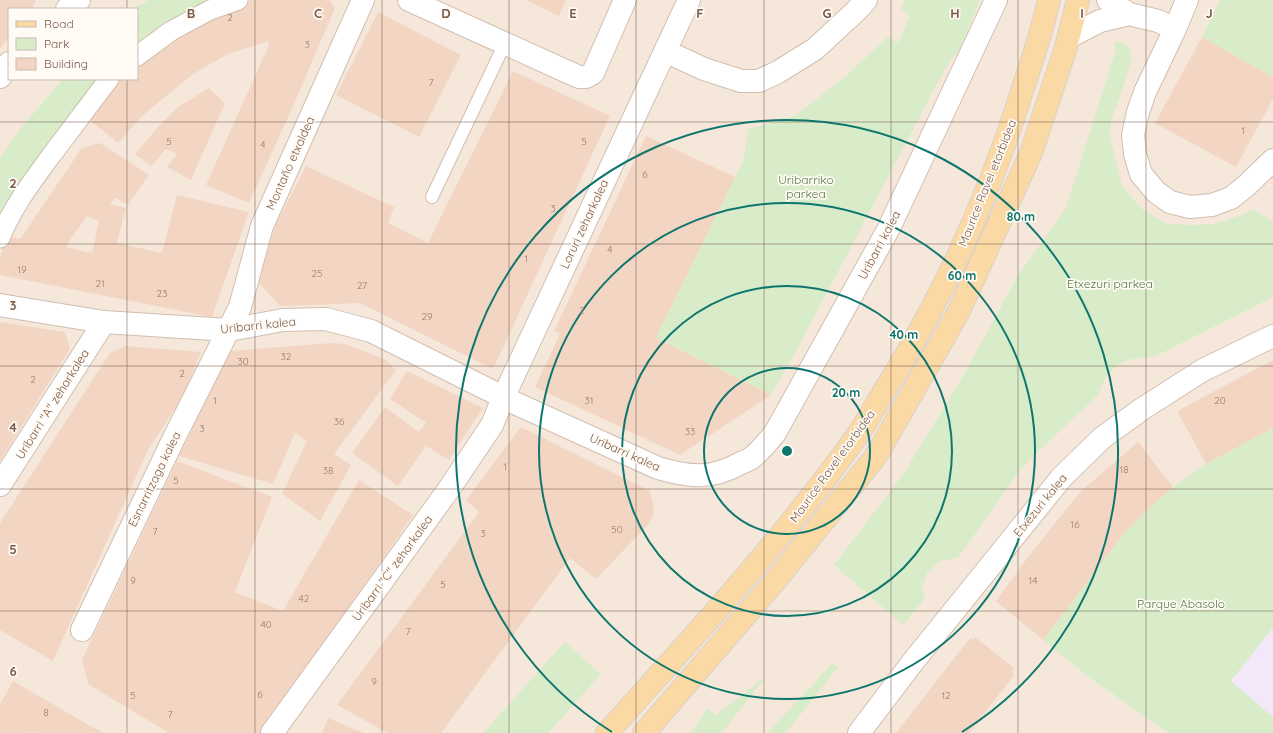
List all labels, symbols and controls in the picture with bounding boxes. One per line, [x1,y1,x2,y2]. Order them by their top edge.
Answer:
text: B [187,5,195,21]
text: C [314,5,322,21]
text: D [441,5,451,21]
text: E [569,5,577,21]
text: F [696,5,704,21]
text: G [822,5,832,21]
text: H [950,5,960,21]
text: I [1080,5,1084,21]
text: J [1205,5,1213,21]
legend [8,8,138,80]
house number: 2 [227,11,233,24]
text: Road [44,16,74,31]
text: Park [44,36,69,51]
house number: 3 [304,38,310,51]
text: Building [44,56,88,71]
house number: 7 [428,76,434,89]
street label: Montaño etxaldea [263,114,317,212]
street label: Maurice Ravel etorbidea [955,117,1019,249]
house number: 1 [1241,124,1245,137]
house number: 5 [166,135,172,148]
house number: 5 [581,135,587,148]
house number: 4 [260,138,266,151]
house number: 6 [642,168,648,181]
park label: Uribarriko parkea [778,172,834,201]
text: 2 [9,175,17,191]
street label: Loruri zeharkalea [557,177,611,271]
house number: 3 [550,202,556,215]
street label: Uribarri kalea [855,208,903,282]
text: 80 m [1007,209,1035,224]
house number: 4 [607,243,613,256]
house number: 1 [524,252,528,265]
house number: 19 [17,263,27,276]
house number: 25 [312,267,323,280]
text: 60 m [948,268,976,283]
park label: Etxezuri parkea [1067,276,1153,291]
house number: 21 [95,277,105,290]
house number: 27 [357,279,367,292]
house number: 23 [157,287,167,300]
text: 3 [10,297,17,313]
house number: 2 [579,304,585,317]
house number: 29 [421,310,433,323]
street label: Uribarri kalea [220,314,296,336]
text: 40 m [890,327,918,342]
street label: Uribarri "A" zeharkalea [12,346,92,462]
house number: 32 [281,350,292,363]
house number: 30 [237,355,249,368]
house number: 2 [179,367,185,380]
house number: 2 [30,373,36,386]
text: 20 m [832,385,860,400]
house number: 1 [213,394,217,407]
house number: 31 [585,394,593,407]
house number: 20 [1214,394,1226,407]
street label: Maurice Ravel etorbidea [786,407,878,525]
house number: 36 [334,415,345,428]
text: 4 [9,419,17,435]
house number: 3 [199,422,205,435]
house number: 33 [685,425,695,438]
street label: Esnarritzaga kalea [124,429,184,529]
street label: Uribarri kalea [587,430,663,474]
centre of rings [780,444,794,458]
house number: 1 [503,460,507,473]
house number: 18 [1119,463,1129,476]
house number: 38 [323,464,333,477]
street label: Etxezuri kalea [1010,470,1070,540]
house number: 5 [173,474,179,487]
street label: Uribarri "C" zeharkalea [349,512,435,624]
house number: 16 [1070,518,1080,531]
house number: 50 [611,523,623,536]
house number: 7 [152,525,158,538]
house number: 3 [480,527,486,540]
text: 5 [9,541,17,557]
house number: 9 [130,574,136,587]
house number: 14 [1029,574,1037,587]
house number: 5 [440,578,446,591]
house number: 42 [299,592,310,605]
park label: Parque Abasolo [1137,596,1225,611]
house number: 40 [260,618,272,631]
house number: 7 [405,625,411,638]
text: 6 [9,663,17,679]
house number: 9 [371,675,377,688]
house number: 6 [257,688,263,701]
house number: 5 [130,689,136,702]
house number: 12 [941,689,951,702]
house number: 8 [43,706,49,719]
house number: 7 [167,708,173,721]

